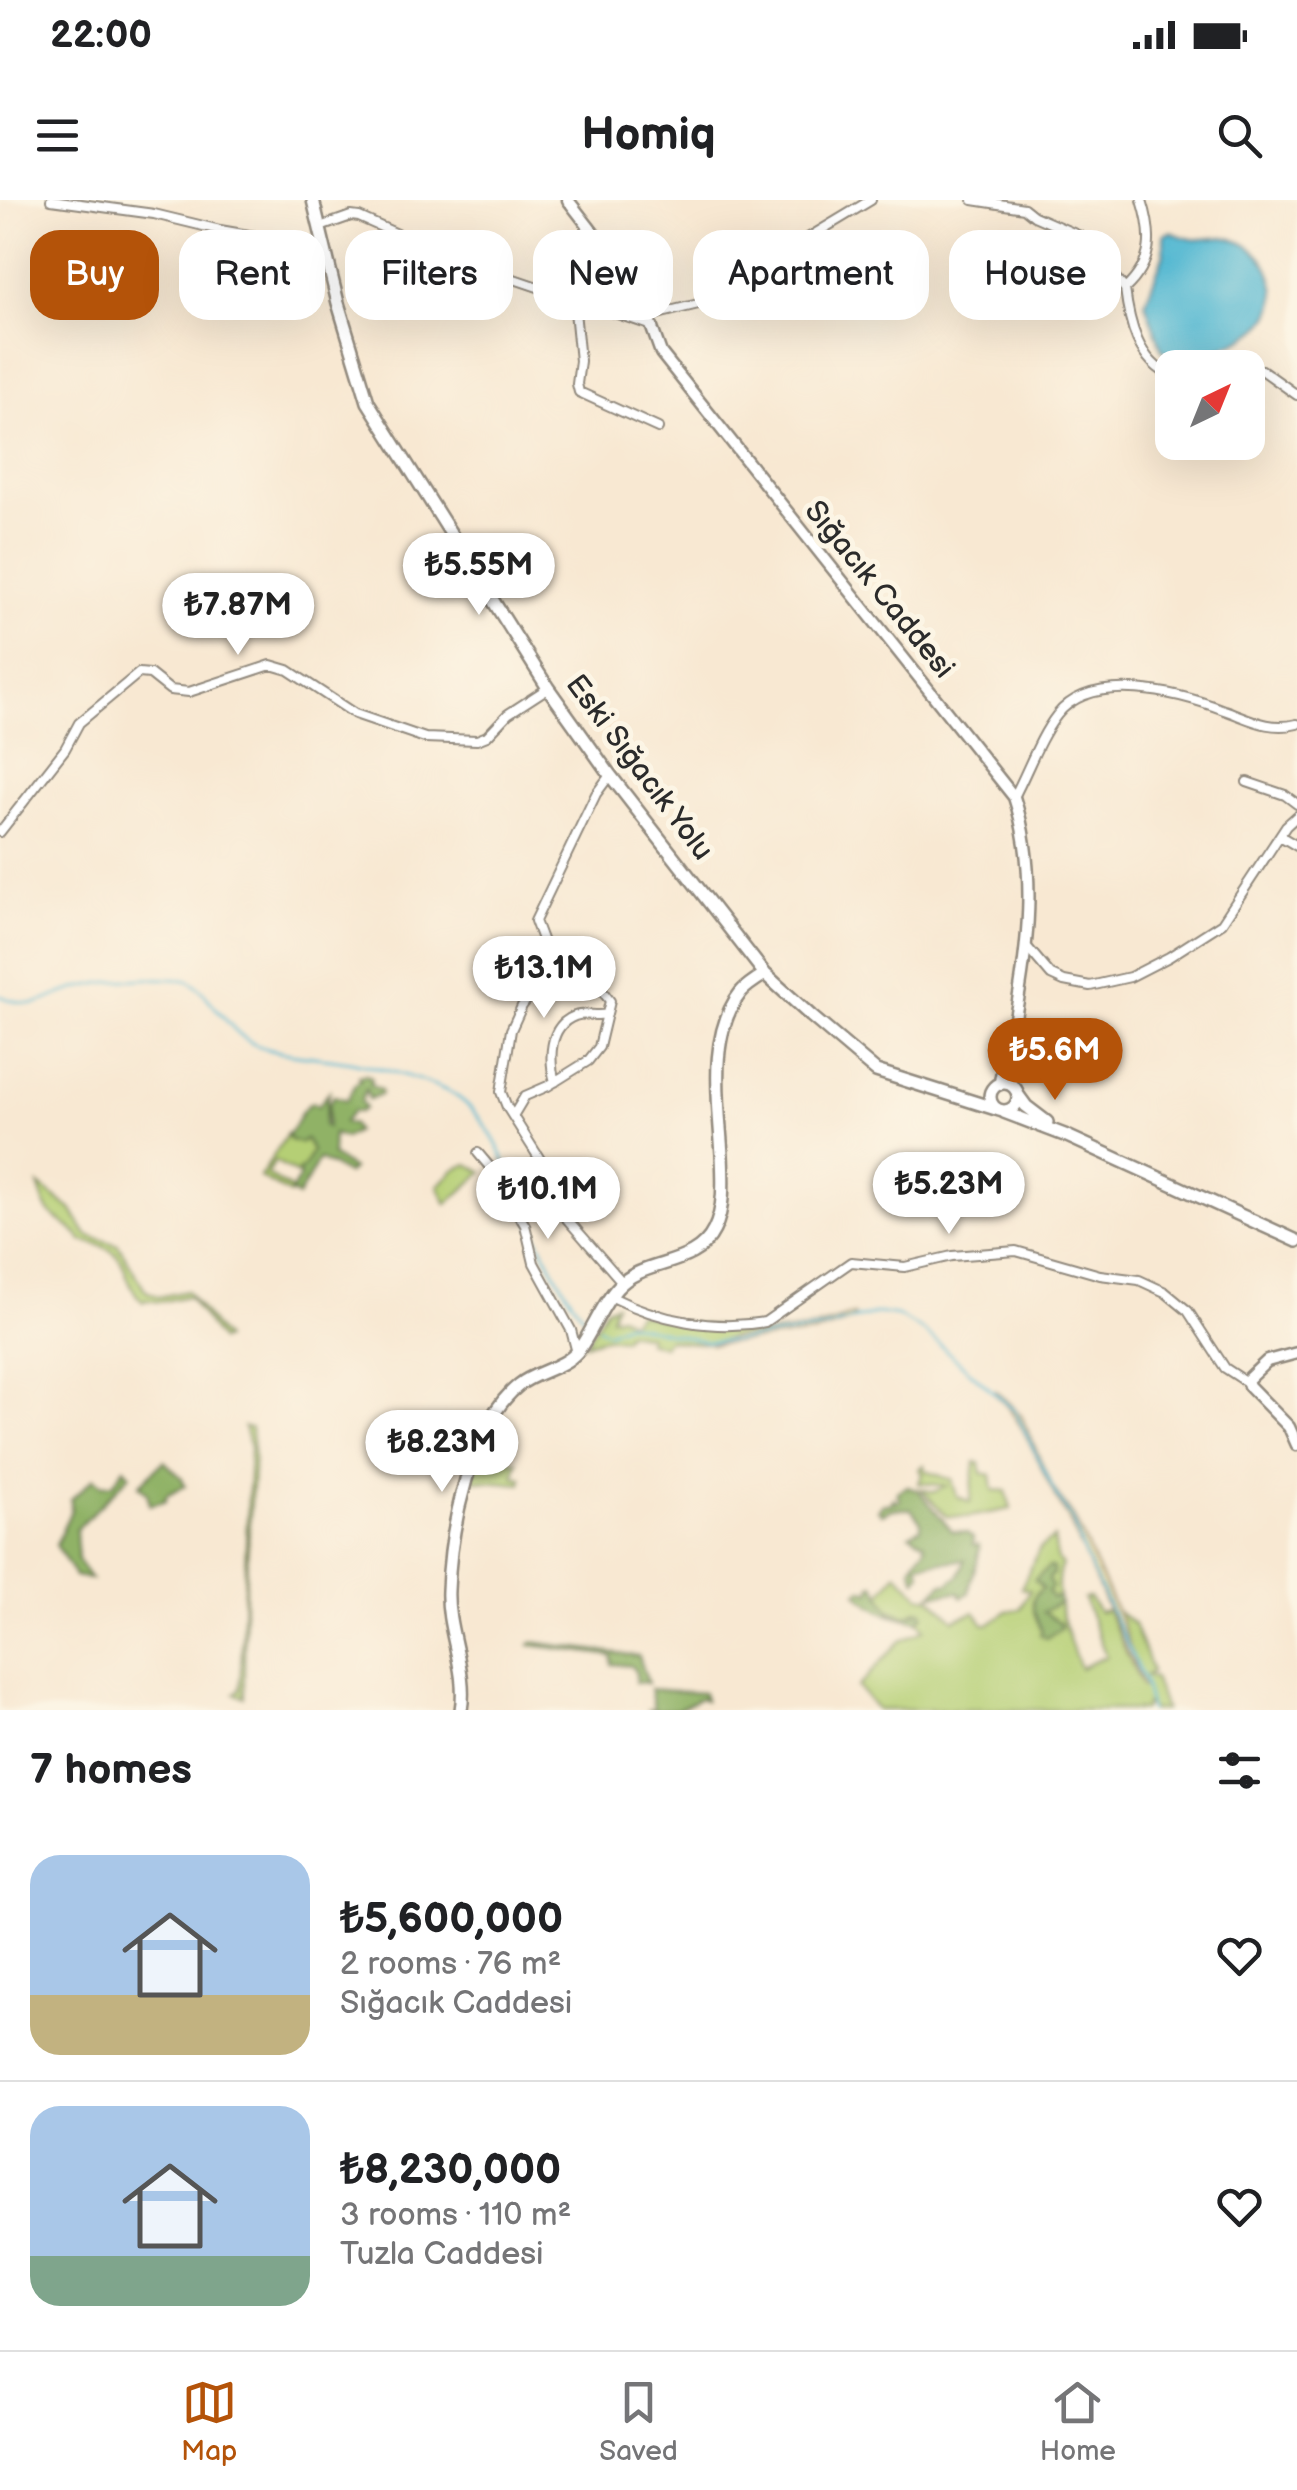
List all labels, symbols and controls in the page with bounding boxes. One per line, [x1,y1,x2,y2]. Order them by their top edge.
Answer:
text: 22:00 [50,13,152,58]
icon: menu [30,108,85,163]
text: Homiq [581,108,716,163]
icon: search [1212,108,1267,163]
chip: Buy [30,230,159,320]
chip: Rent [179,230,325,320]
chip: Filters [345,230,513,320]
chip: New [533,230,673,320]
chip: Apartment [693,230,929,320]
chip: House [949,230,1121,320]
north arrow [1155,350,1265,460]
map controls [1155,350,1265,460]
street label: Sığacık Caddesi [797,494,962,686]
pin: ₺5.55M [398,533,560,618]
text: ₺5.55M [425,546,533,585]
pin: ₺7.87M [157,573,319,658]
text: ₺7.87M [184,586,292,625]
street label: Eski Sığacık Yolu [558,668,721,867]
pin: ₺13.1M [463,936,625,1021]
text: ₺13.1M [495,949,593,988]
pin: ₺5.6M [985,1018,1125,1103]
text: ₺5.6M [1010,1031,1100,1070]
pin: ₺5.23M [868,1152,1030,1237]
pin: ₺10.1M [467,1157,629,1242]
text: ₺5.23M [895,1165,1003,1204]
text: ₺10.1M [498,1170,598,1209]
pin: ₺8.23M [361,1410,523,1495]
text: ₺8.23M [387,1423,497,1462]
icon: filters [1212,1743,1267,1798]
text: 7 homes [30,1745,192,1796]
text: ₺5,600,000 [340,1894,563,1945]
icon: home [110,1895,230,2015]
icon: heart [1212,1928,1267,1983]
text: 2 rooms · 76 m² [340,1945,561,1984]
text: Sığacık Caddesi [340,1984,572,2023]
text: ₺8,230,000 [340,2145,561,2196]
icon: home [110,2146,230,2266]
icon: heart [1212,2179,1267,2234]
text: 3 rooms · 110 m² [340,2196,571,2235]
text: Tuzla Caddesi [340,2235,543,2274]
tab: Map [181,2375,237,2468]
tab: Saved [599,2375,678,2468]
tab: Home [1040,2375,1116,2468]

